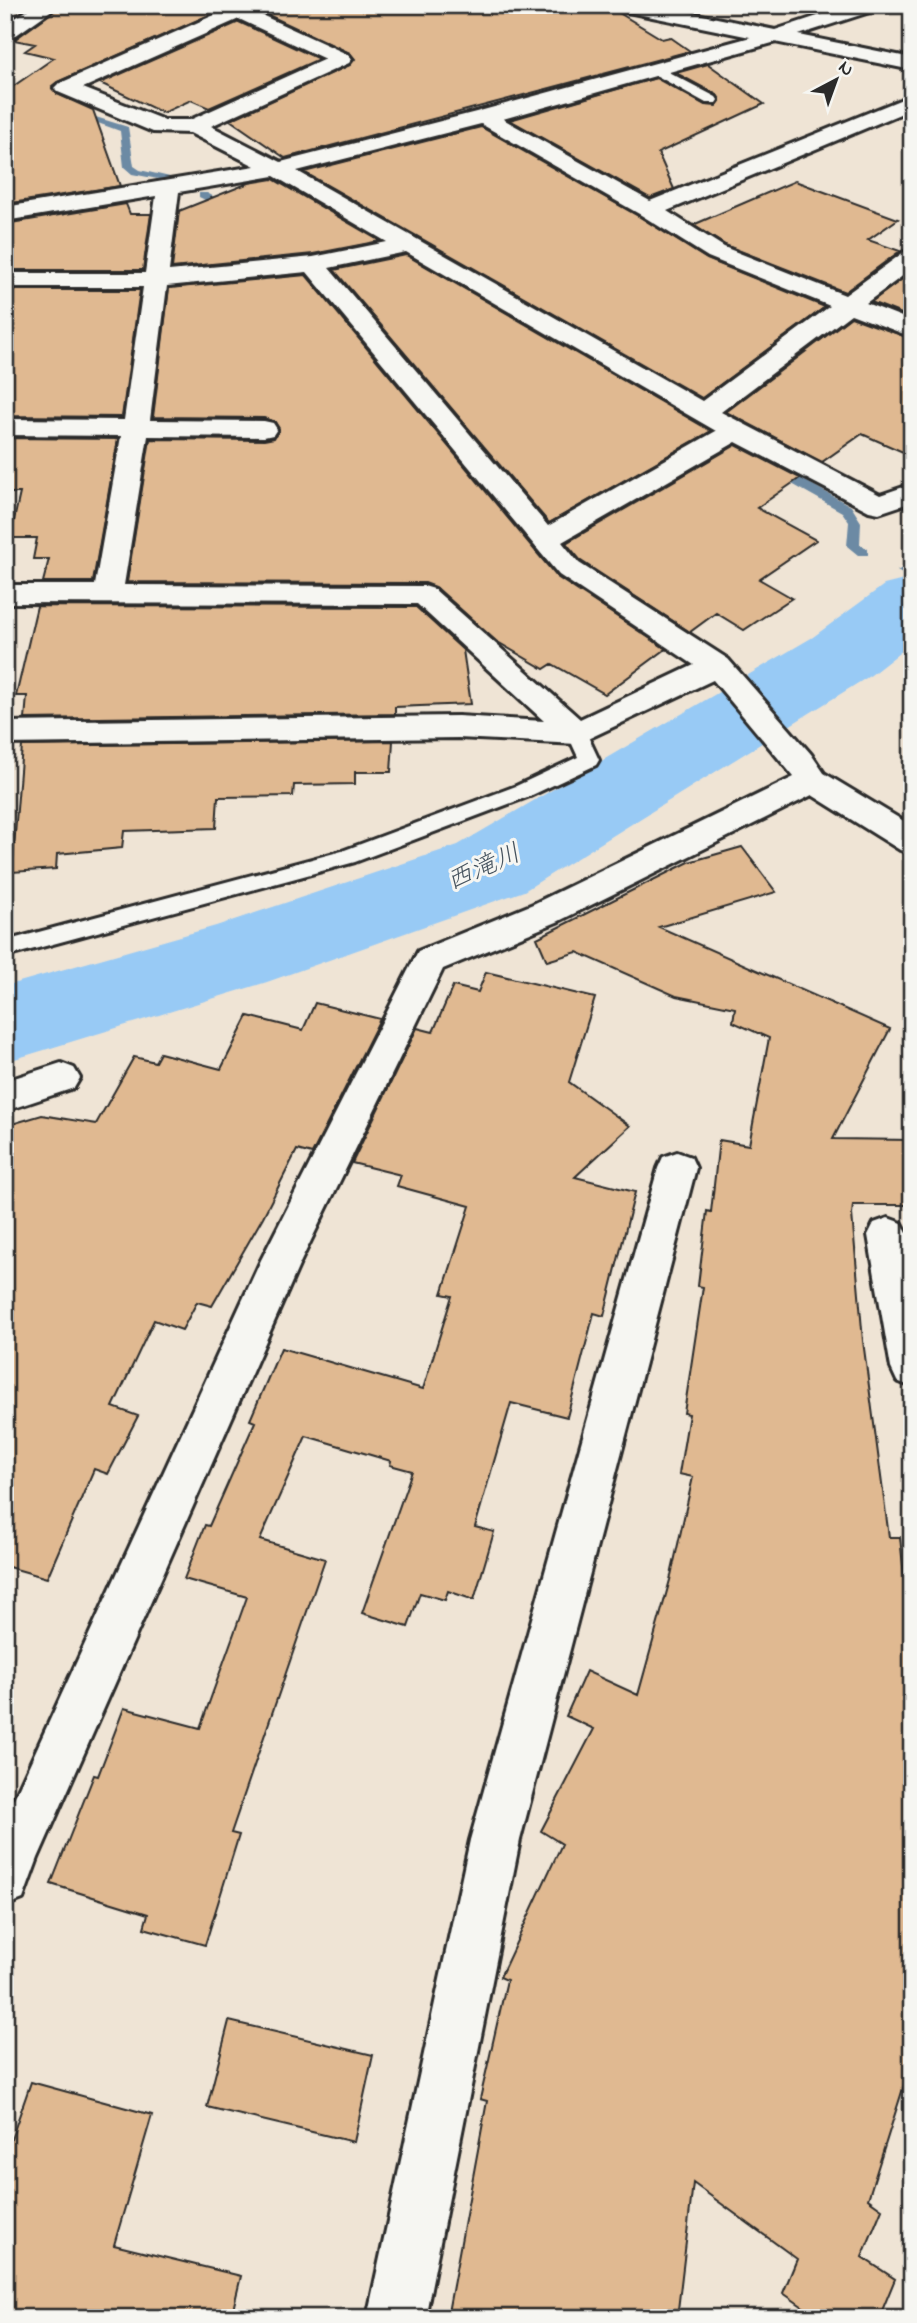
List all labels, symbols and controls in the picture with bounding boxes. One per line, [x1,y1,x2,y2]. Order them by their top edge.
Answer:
north arrow [802,46,872,116]
text: N [832,55,859,84]
water label: 西滝川 [441,836,528,902]

